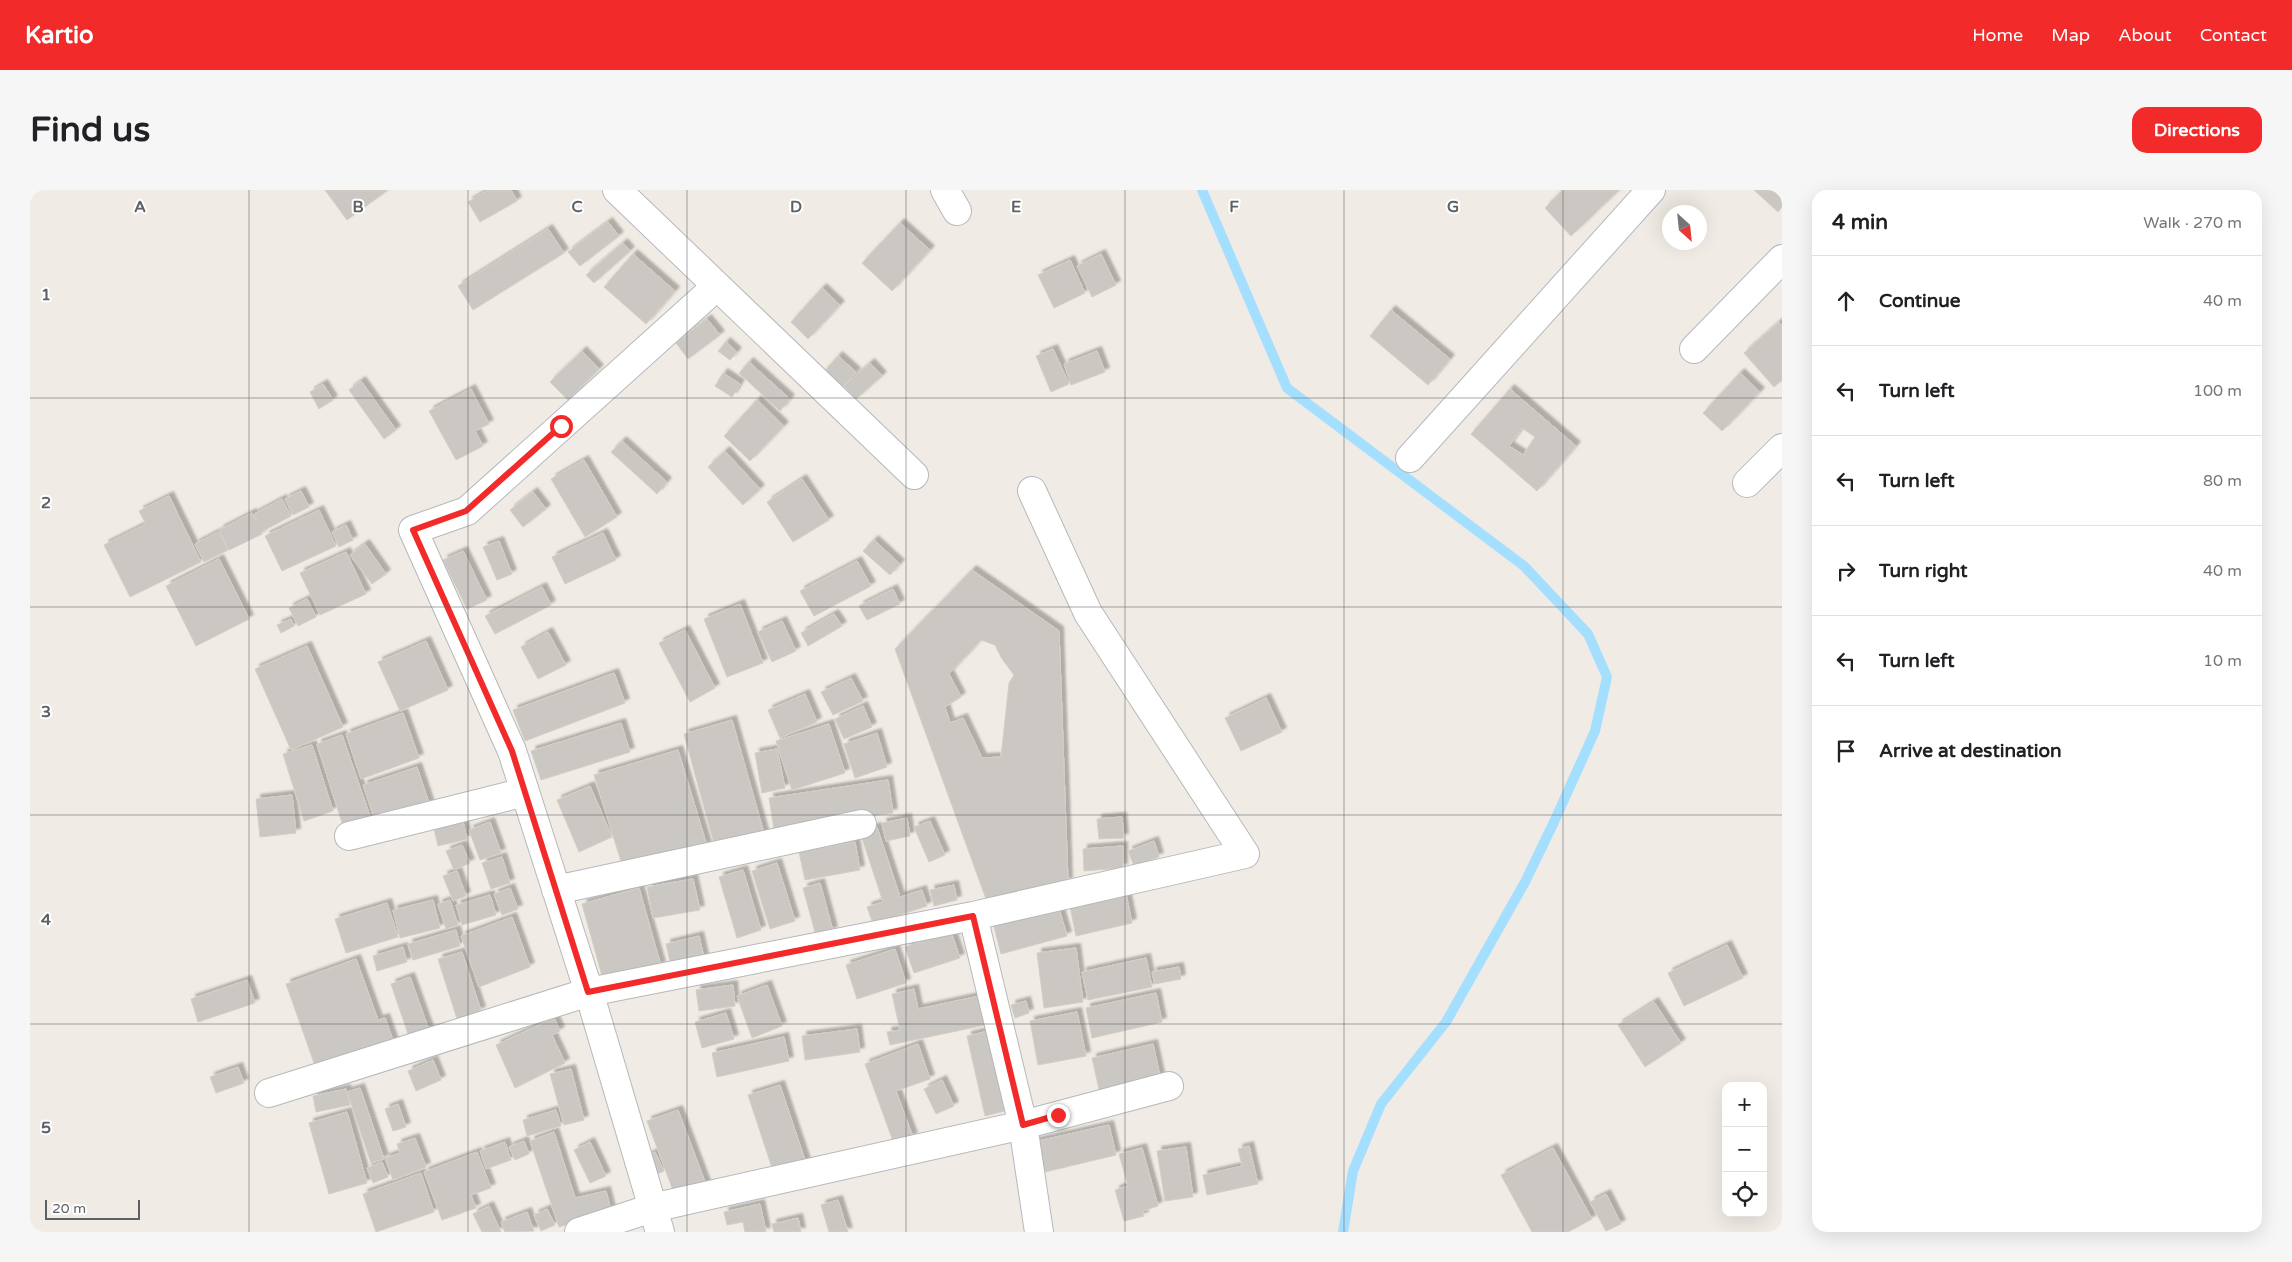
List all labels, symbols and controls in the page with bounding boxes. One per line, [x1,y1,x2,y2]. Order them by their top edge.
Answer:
text: Kartio [25,21,94,50]
text: Home [1972,24,2023,46]
text: Map [2051,24,2090,46]
text: About [2118,24,2172,46]
text: Contact [2200,24,2267,46]
button: Directions [2132,107,2262,153]
text: Find us [30,109,150,151]
text: A [134,197,146,217]
text: B [352,197,364,217]
text: C [571,197,583,217]
text: D [790,197,802,217]
text: E [1011,197,1021,217]
text: F [1229,197,1239,217]
text: G [1447,197,1459,217]
north arrow [1662,205,1707,250]
text: 4 min [1832,210,1888,235]
text: Walk · 270 m [2143,213,2242,233]
text: 1 [41,285,51,305]
icon: ahead [1832,287,1860,315]
text: Continue [1879,290,1961,312]
text: 40 m [2203,291,2242,311]
icon: left [1832,377,1860,405]
text: Turn left [1879,380,1955,402]
text: 100 m [2193,381,2242,401]
route start [550,415,573,438]
icon: left [1832,467,1860,495]
text: Turn left [1879,470,1955,492]
text: 80 m [2203,471,2242,491]
text: 2 [41,493,51,513]
icon: right [1832,557,1860,585]
text: Turn right [1879,560,1967,582]
text: 40 m [2203,561,2242,581]
icon: left [1832,647,1860,675]
text: Turn left [1879,650,1955,672]
text: 10 m [2203,651,2242,671]
text: 3 [41,702,51,722]
icon: arrive [1832,737,1860,765]
text: Arrive at destination [1879,740,2062,762]
text: 4 [41,910,51,930]
map controls [1722,1082,1767,1217]
button: + [1722,1082,1767,1127]
route end [1047,1104,1070,1127]
text: 5 [41,1118,51,1138]
button: − [1722,1127,1767,1172]
button: locate [1722,1172,1767,1217]
scale bar [45,1197,140,1220]
text: 20 m [52,1200,86,1217]

